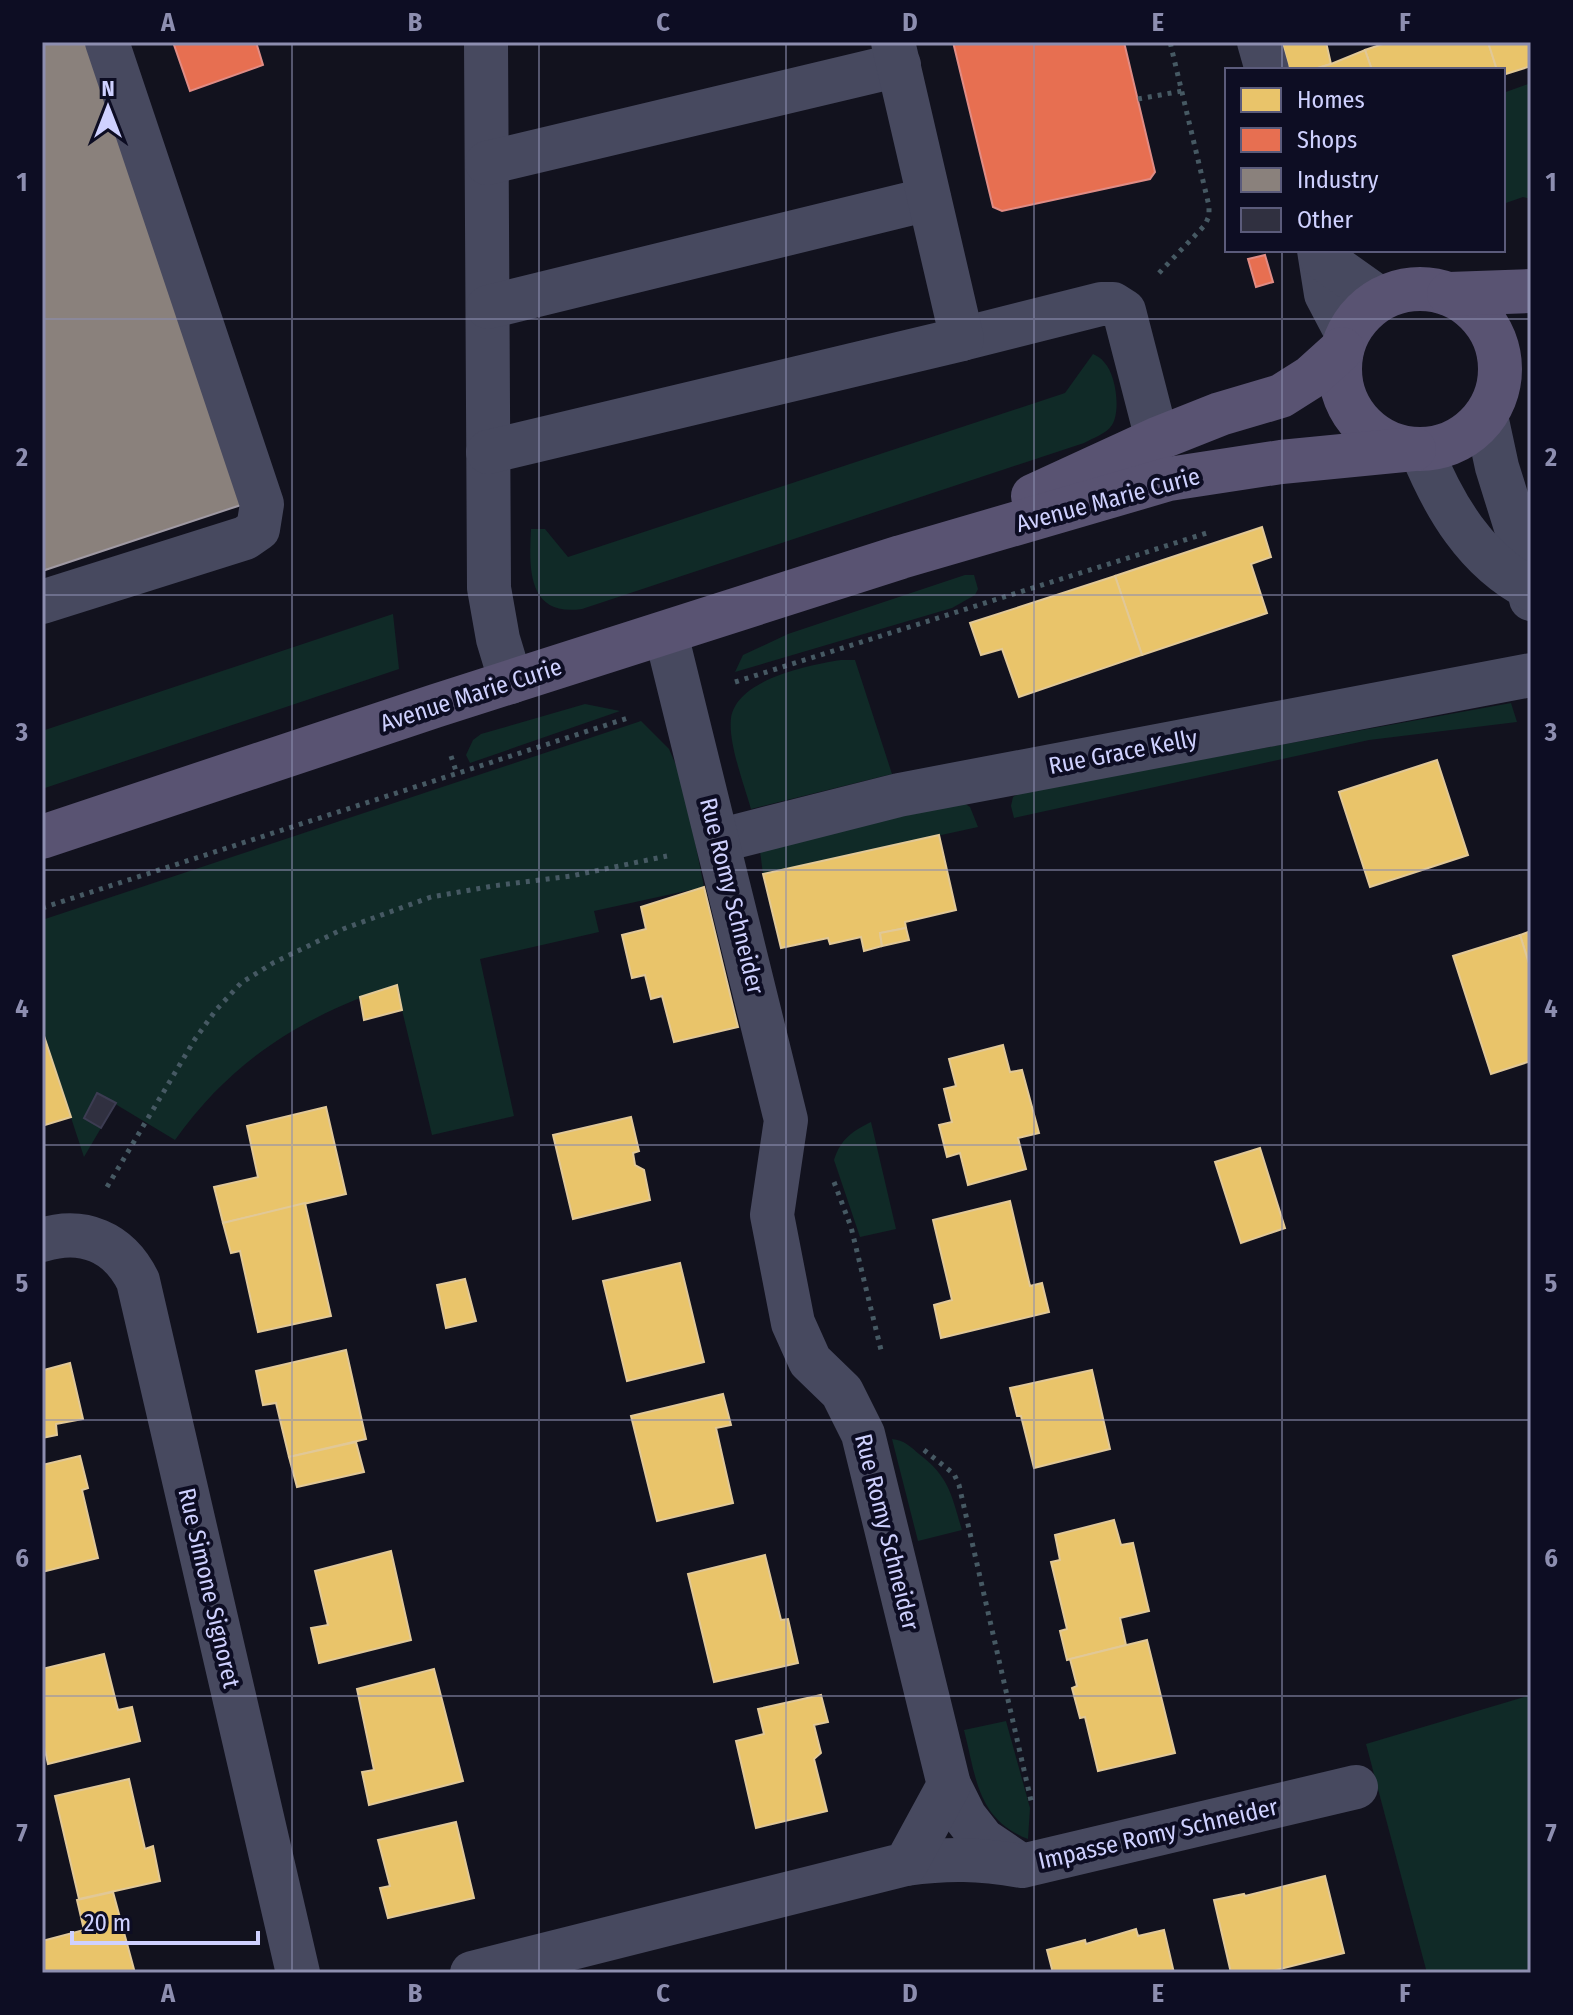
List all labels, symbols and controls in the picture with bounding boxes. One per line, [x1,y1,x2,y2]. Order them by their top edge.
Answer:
text: A [160,7,176,38]
text: B [408,7,423,38]
text: C [656,7,670,38]
text: D [902,7,918,38]
text: E [1152,7,1164,38]
text: F [1399,7,1411,38]
north arrow [68,68,148,148]
legend [1225,68,1505,252]
text: N [101,75,115,102]
text: Homes [1297,86,1365,114]
text: Shops [1297,126,1357,154]
text: Industry [1297,166,1379,194]
text: 1 [17,167,28,198]
text: 1 [1546,167,1557,198]
text: Other [1297,206,1353,234]
text: 2 [15,442,28,473]
text: 2 [1544,442,1557,473]
street label: Avenue Marie Curie [1013,462,1203,538]
street label: Avenue Marie Curie [377,652,565,738]
text: 3 [15,717,28,748]
text: 3 [1544,717,1557,748]
street label: Rue Grace Kelly [1046,724,1200,780]
street label: Rue Romy Schneider [694,795,770,998]
text: 4 [15,993,29,1024]
text: 4 [1544,993,1558,1024]
text: 5 [16,1268,29,1299]
text: 5 [1545,1268,1558,1299]
street label: Rue Romy Schneider [849,1431,925,1634]
street label: Rue Simone Signoret [172,1485,246,1691]
text: 6 [15,1543,29,1574]
text: 6 [1544,1543,1558,1574]
street label: Impasse Romy Schneider [1035,1793,1281,1875]
text: 7 [16,1818,28,1849]
text: 7 [1545,1818,1557,1849]
scale bar [72,1895,258,1945]
text: 20 m [84,1909,131,1937]
text: A [160,1978,176,2009]
text: B [408,1978,423,2009]
text: C [656,1978,670,2009]
text: D [902,1978,918,2009]
text: E [1152,1978,1164,2009]
text: F [1399,1978,1411,2009]

